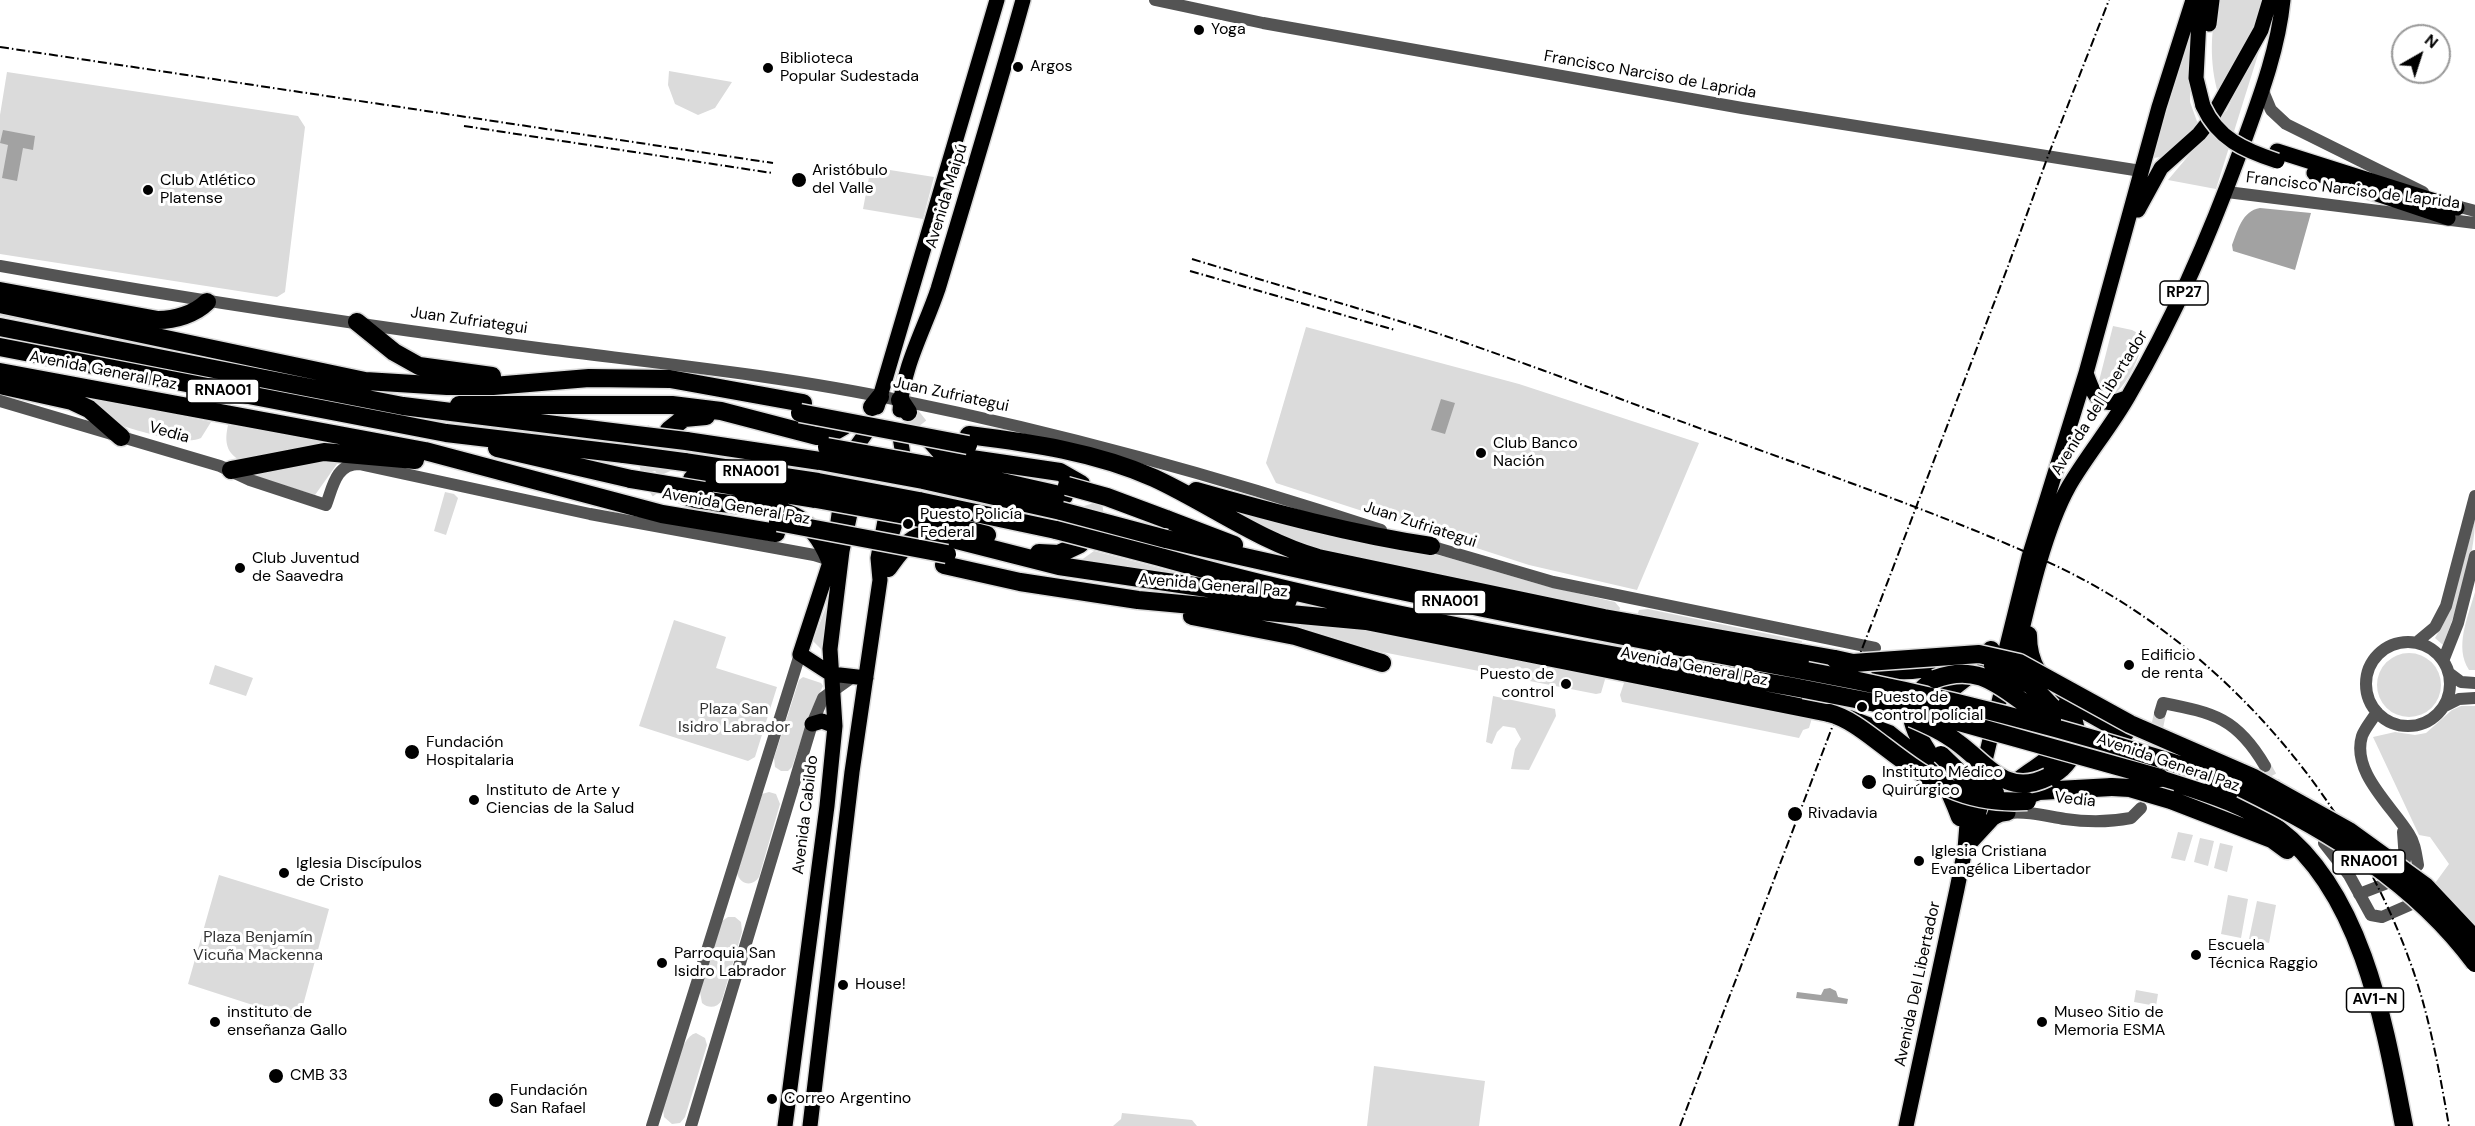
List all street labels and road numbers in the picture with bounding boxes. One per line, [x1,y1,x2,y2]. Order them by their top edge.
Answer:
street label: Francisco Narciso de Laprida [1542,47,1758,103]
street label: Avenida Maipú [922,141,972,251]
street label: Francisco Narciso de Laprida [2245,168,2461,214]
road number: RP27 [2160,281,2208,305]
street label: Juan Zufriategui [409,303,529,339]
street label: Avenida del Libertador [2047,327,2153,479]
street label: Avenida General Paz [28,347,178,395]
street label: Juan Zufriategui [891,373,1011,417]
road number: RNA001 [187,379,259,403]
street label: Vedia [146,418,192,448]
road number: RNA001 [715,460,787,484]
street label: Avenida General Paz [661,485,811,529]
street label: Juan Zufriategui [1361,498,1479,552]
street label: Avenida General Paz [1138,570,1288,602]
road number: RNA001 [1414,590,1486,614]
street label: Avenida General Paz [1619,643,1769,691]
street label: Avenida General Paz [2094,730,2242,796]
street label: Avenida Cabildo [789,754,823,876]
street label: Vedia [2053,788,2097,812]
road number: RNA001 [2333,850,2405,874]
street label: Avenida Del Libertador [1891,900,1945,1068]
road number: AV1-N [2346,988,2404,1012]

